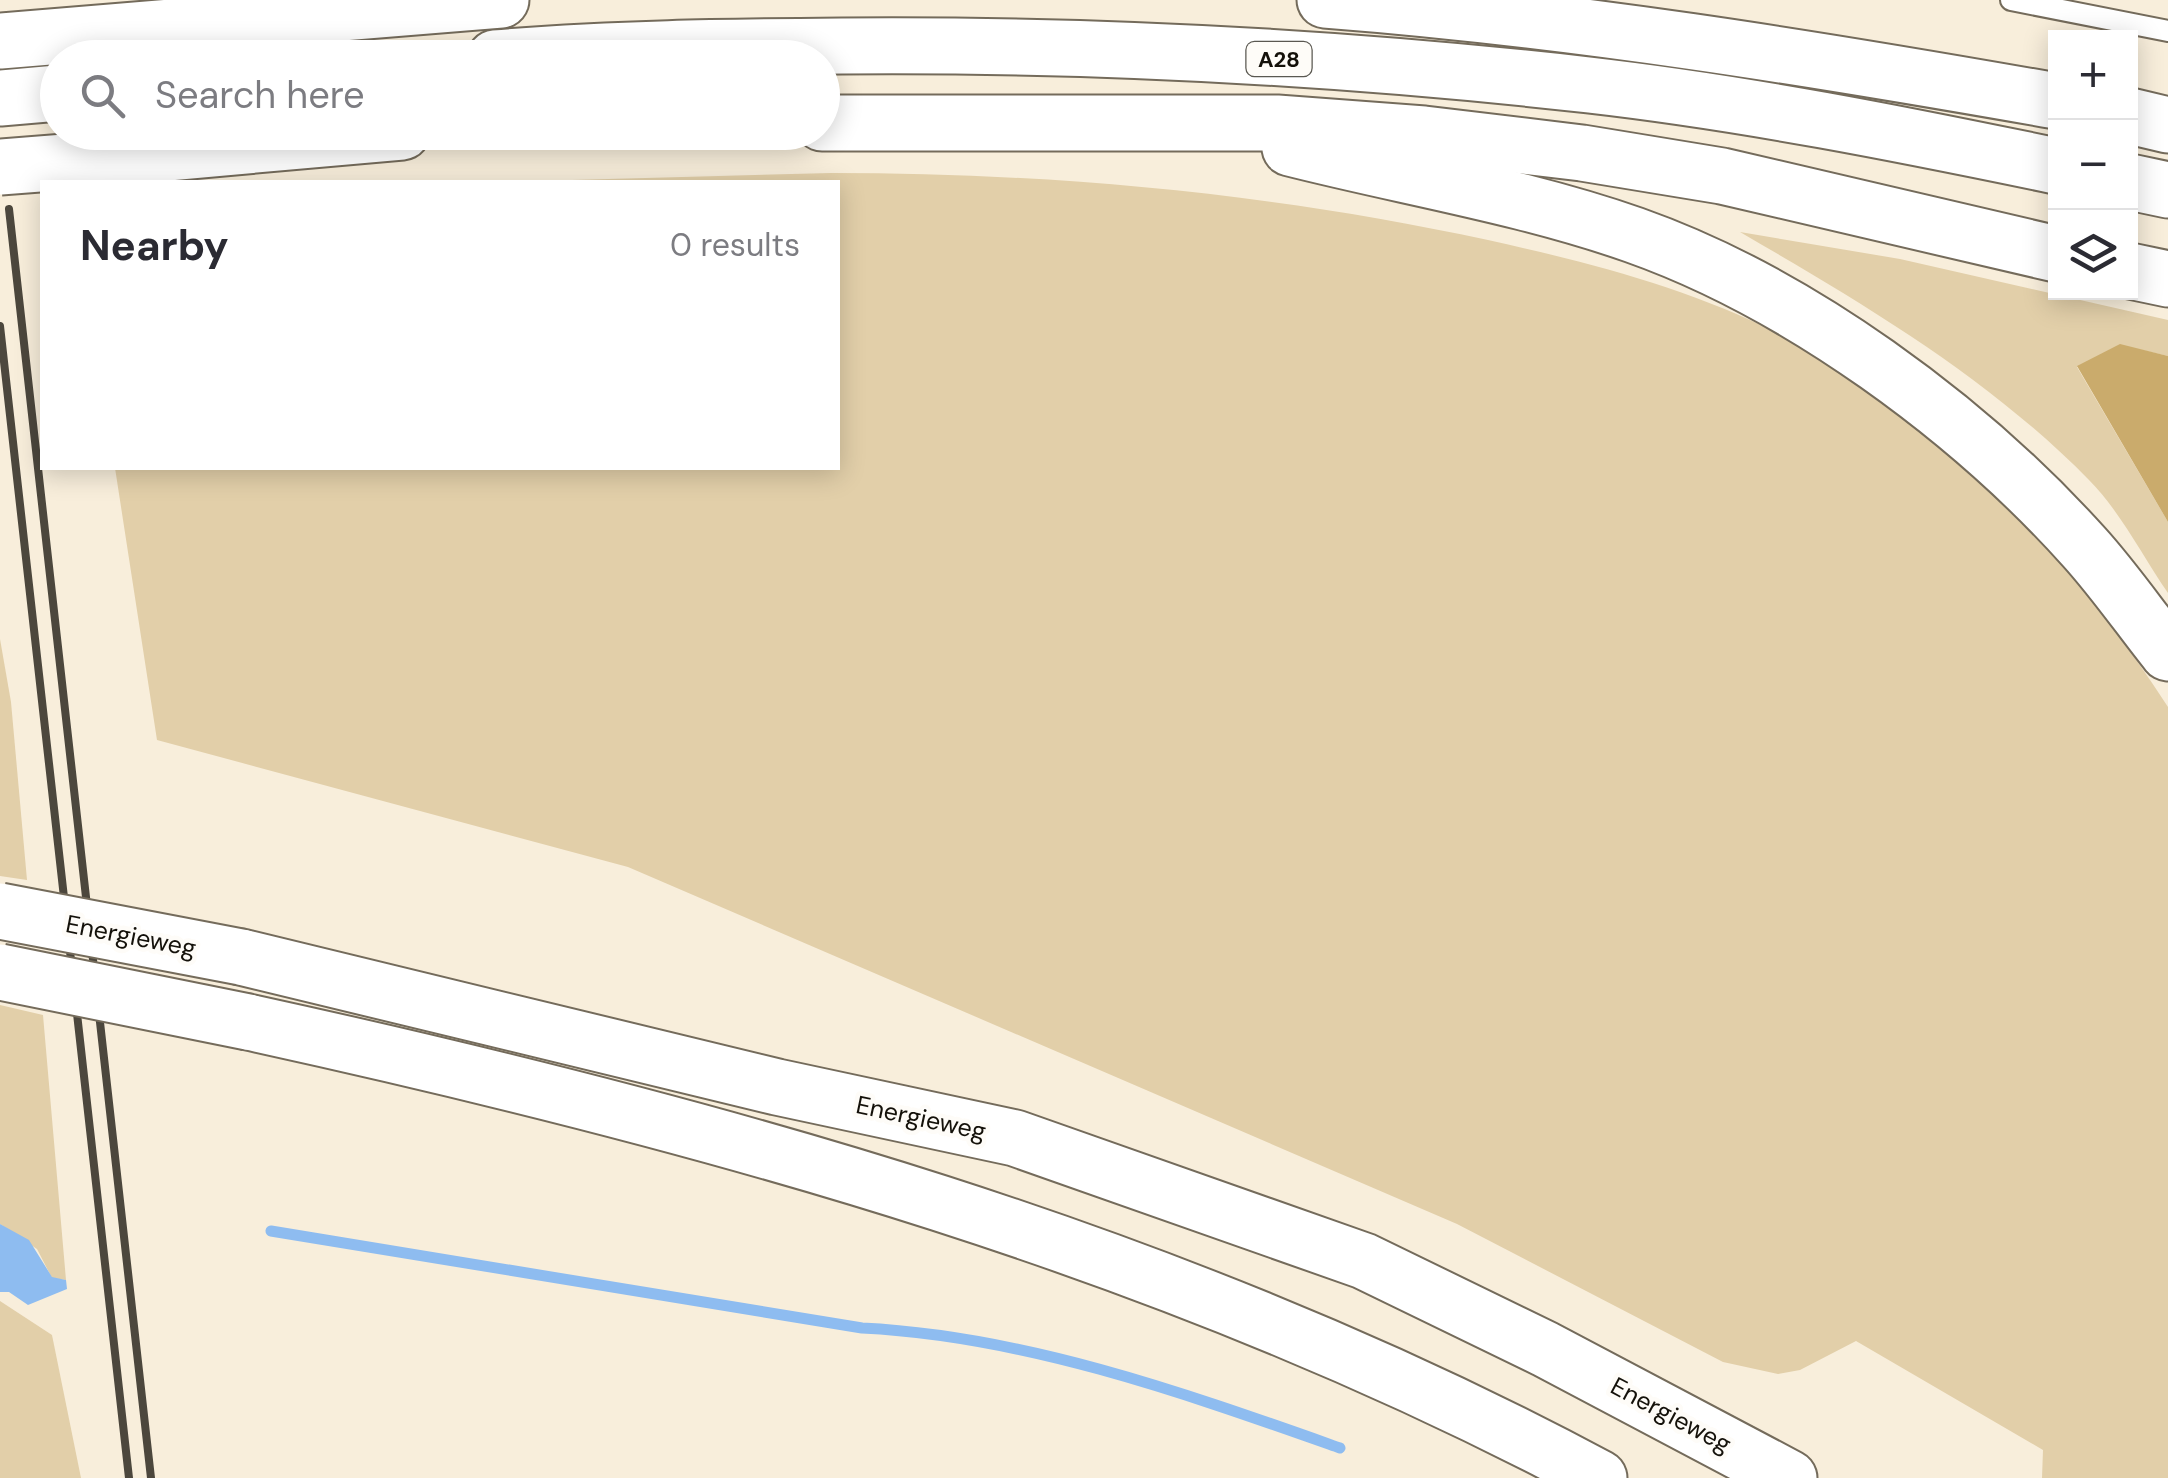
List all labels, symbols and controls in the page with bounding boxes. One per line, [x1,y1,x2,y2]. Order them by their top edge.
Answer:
map controls [2048,30,2138,300]
button: + [2048,30,2138,120]
search box [40,40,840,150]
road number: A28 [1246,42,1312,76]
icon: search [75,68,130,123]
text: Search here [155,70,365,120]
button: − [2048,120,2138,210]
button: layers [2048,210,2138,300]
text: Nearby [80,218,229,273]
text: 0 results [670,224,800,266]
street label: Energieweg [63,907,199,965]
street label: Energieweg [853,1088,989,1148]
street label: Energieweg [1605,1369,1737,1461]

